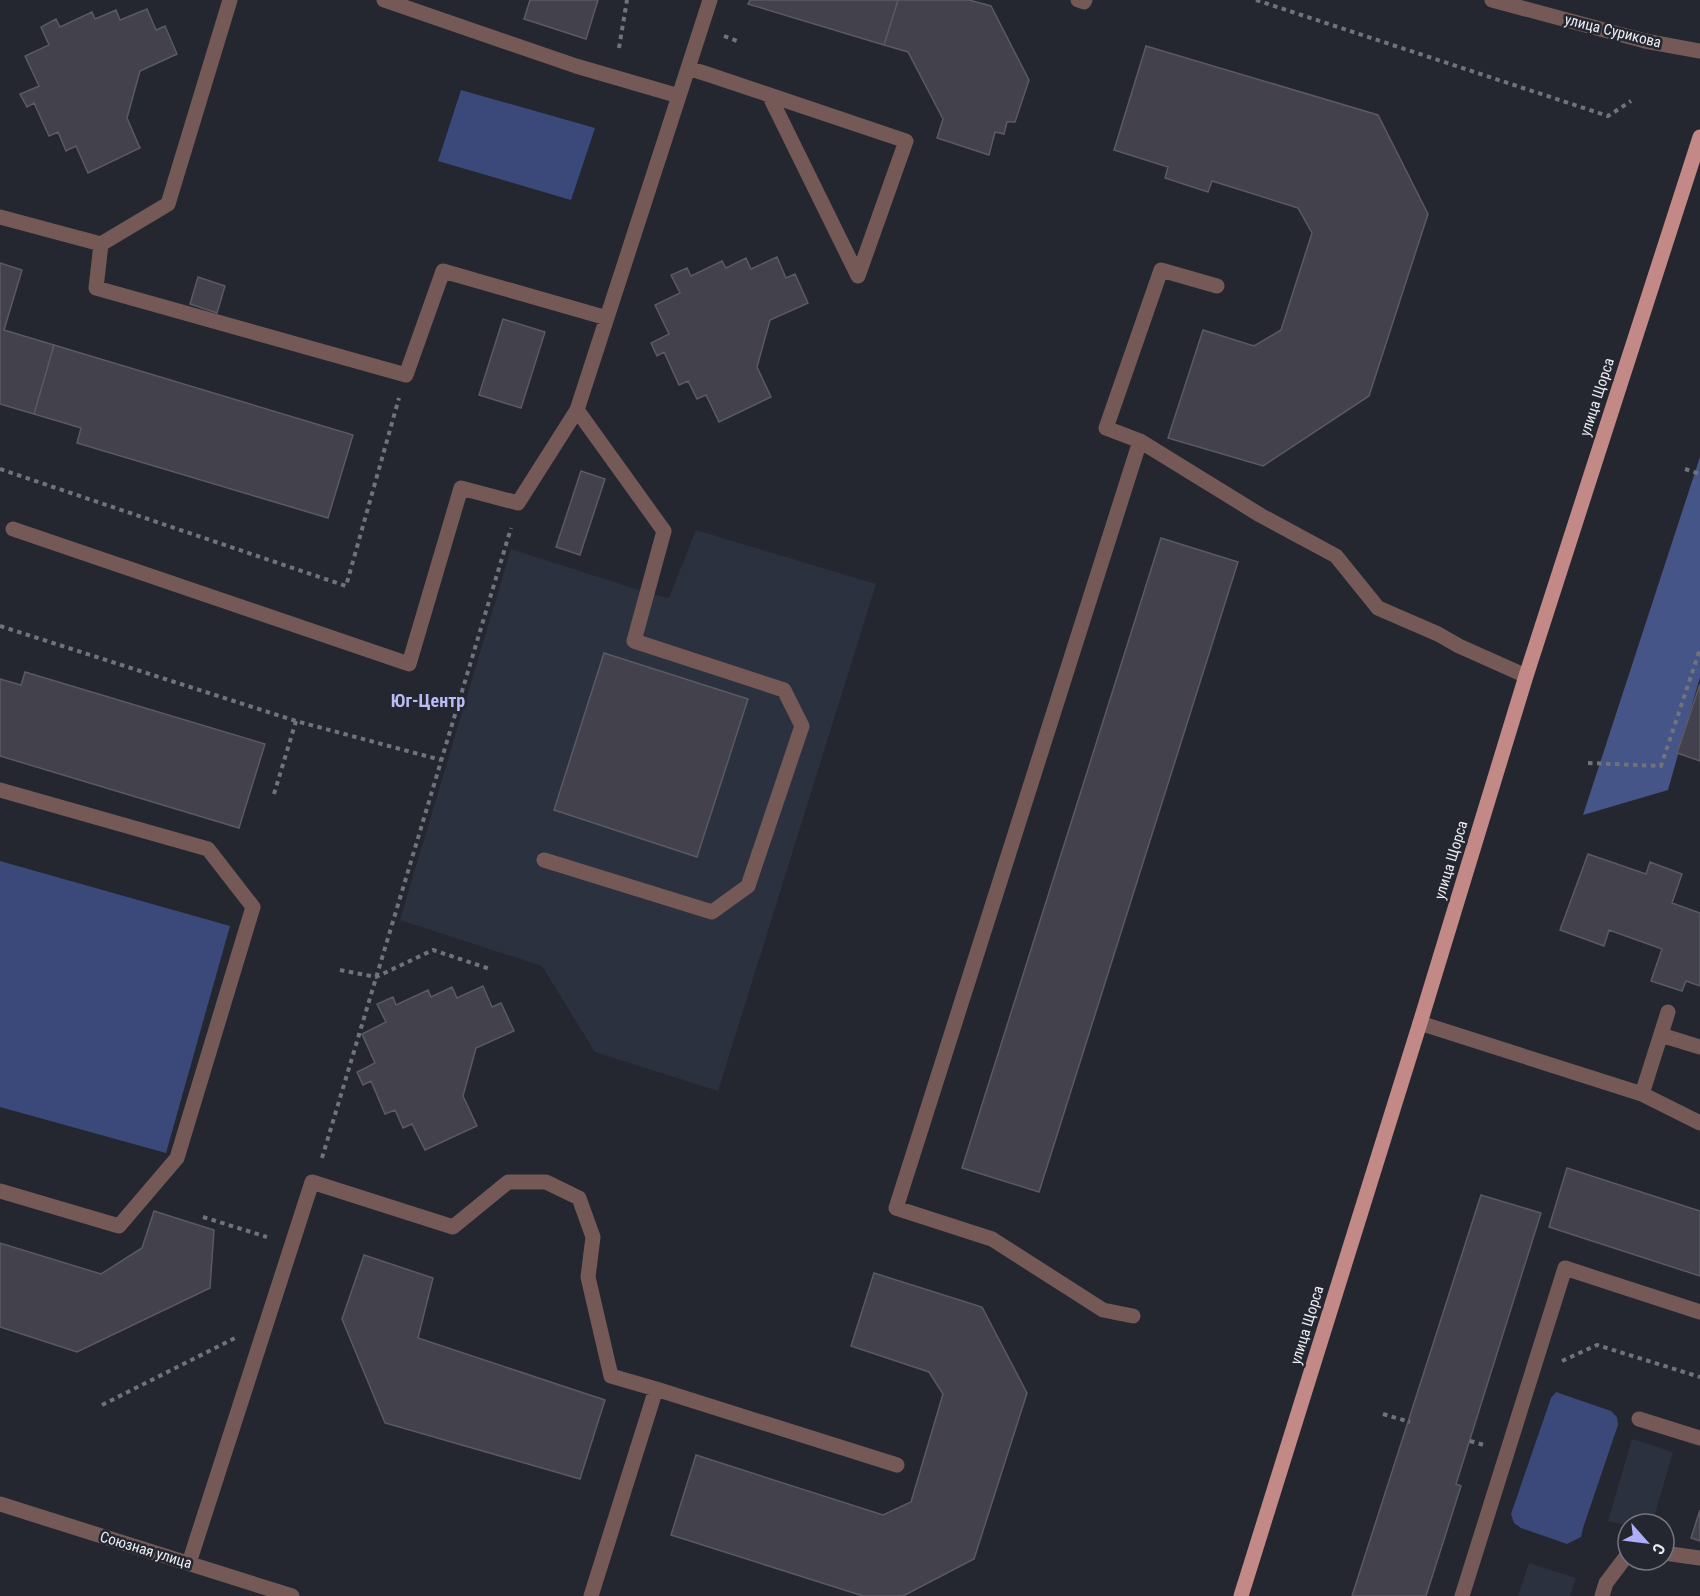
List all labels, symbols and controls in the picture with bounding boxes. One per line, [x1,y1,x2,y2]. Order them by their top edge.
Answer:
street label: улица Сурикова [1563,10,1663,52]
street label: улица Щорса [1576,356,1618,438]
district label: Юг-Центр [391,690,465,711]
street label: улица Щорса [1430,818,1472,902]
street label: улица Щорса [1286,1283,1328,1367]
north arrow [1616,1512,1676,1572]
street label: Союзная улица [98,1527,194,1573]
text: С [1648,1540,1669,1557]

